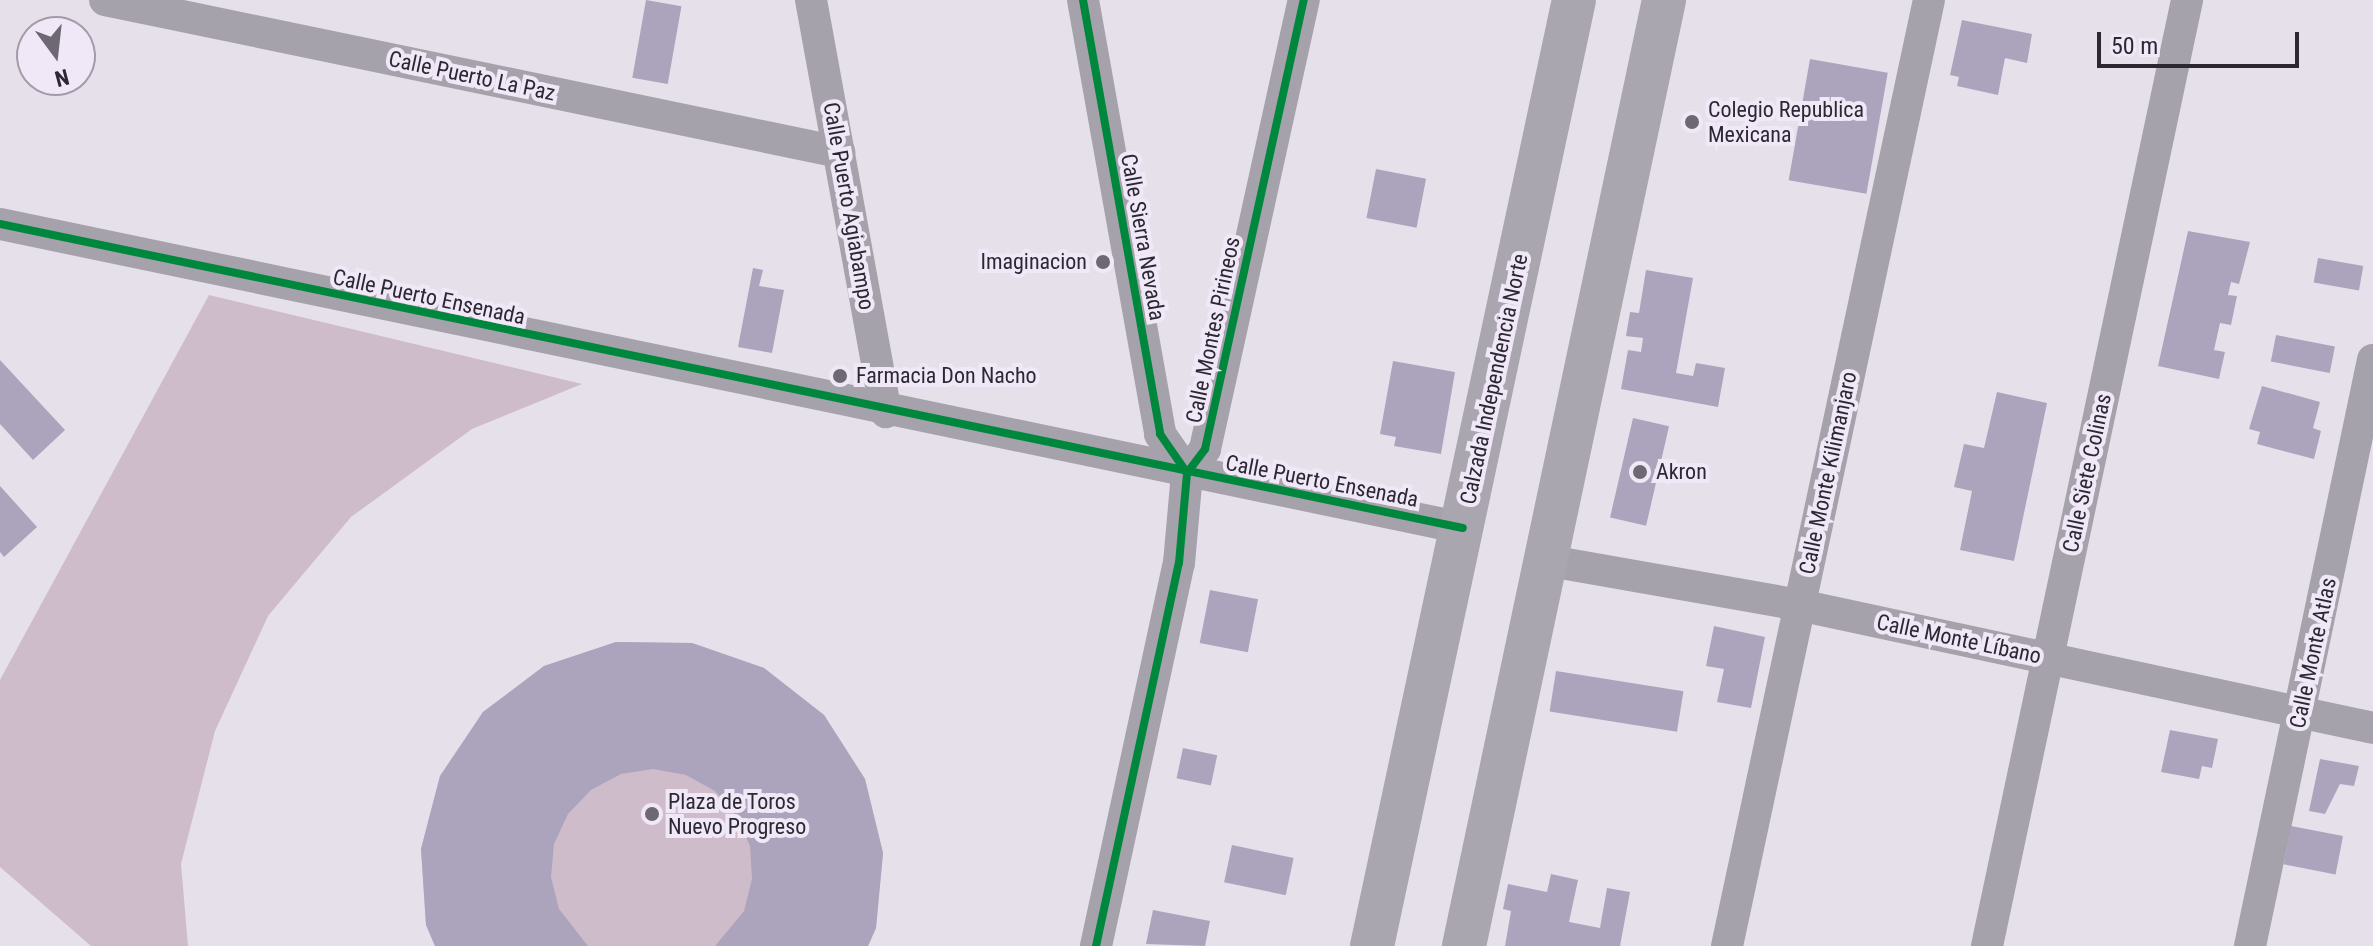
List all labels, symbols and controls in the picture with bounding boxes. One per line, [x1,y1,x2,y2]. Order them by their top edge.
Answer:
north arrow [16,16,96,96]
scale bar [2101,16,2303,66]
text: 50 m [2111,32,2158,60]
street label: Calle Puerto La Paz [386,45,558,107]
text: N [52,64,72,92]
place label: Colegio Republica Mexicana [1708,96,1864,148]
street label: Calle Puerto Agiabampo [818,100,880,312]
marker: Colegio Republica Mexicana [1683,113,1701,131]
street label: Calle Sierra Nevada [1115,152,1171,322]
street label: Calle Montes Pirineos [1180,234,1246,426]
place label: Imaginacion [980,249,1087,275]
street label: Calzada Independencia Norte [1455,251,1533,507]
marker: Imaginacion [1094,253,1112,271]
street label: Calle Puerto Ensenada [330,264,528,330]
place label: Farmacia Don Nacho [856,363,1037,389]
marker: Farmacia Don Nacho [831,367,849,385]
street label: Calle Monte Kilimanjaro [1794,369,1862,577]
street label: Calle Siete Colinas [2057,391,2117,555]
street label: Calle Puerto Ensenada [1223,449,1421,513]
place label: Akron [1656,459,1707,485]
marker: Akron [1631,463,1649,481]
street label: Calle Monte Atlas [2284,575,2342,731]
street label: Calle Monte Líbano [1874,609,2044,669]
place label: Plaza de Toros Nuevo Progreso [668,788,806,840]
marker: Plaza de Toros Nuevo Progreso [643,805,661,823]

